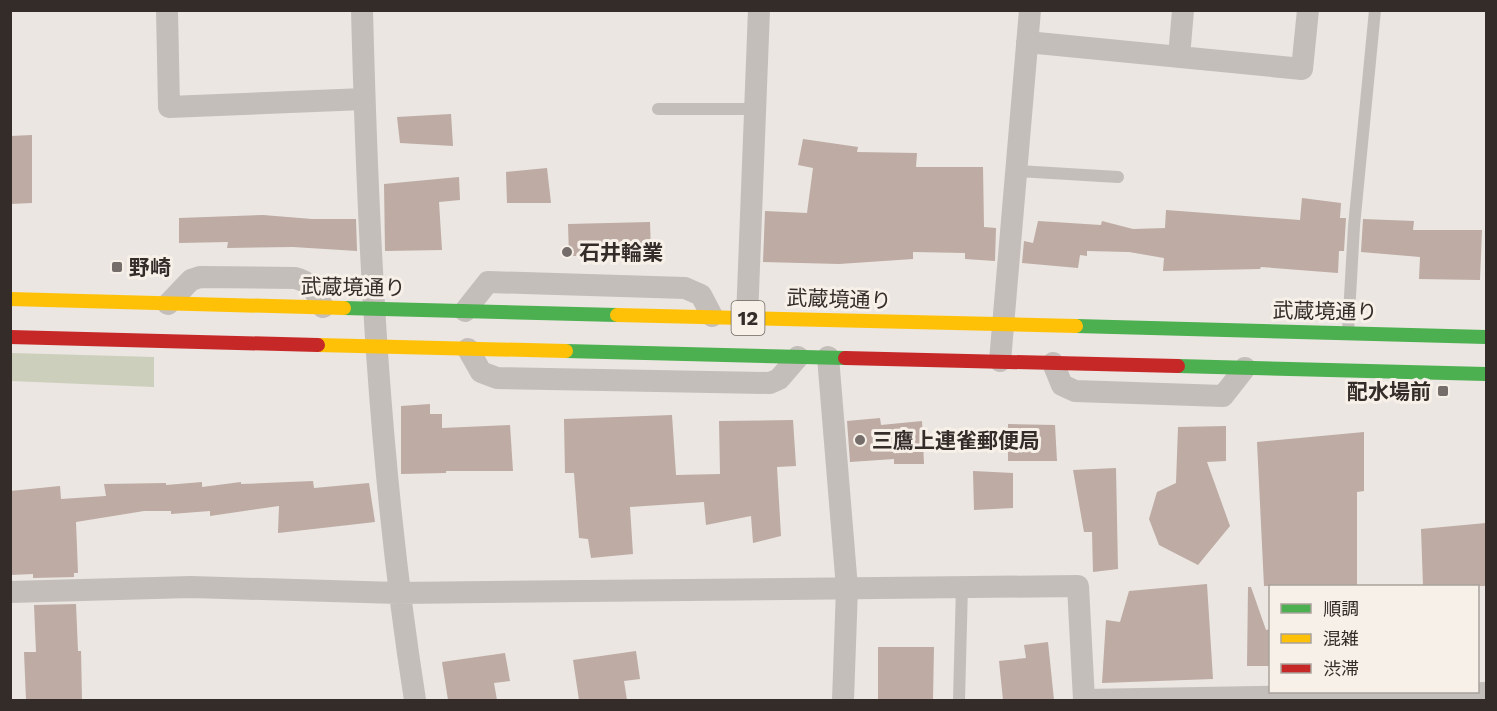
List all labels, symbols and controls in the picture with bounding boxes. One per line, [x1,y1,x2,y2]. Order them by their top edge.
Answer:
place label: 石井輪業 [579,240,663,265]
marker: 石井輪業 [560,245,574,259]
place label: 野崎 [129,255,171,280]
marker: 野崎 [110,260,124,274]
street label: 武蔵境通り [300,274,406,300]
street label: 武蔵境通り [786,285,892,313]
street label: 武蔵境通り [1272,298,1378,324]
road number: 12 [732,301,764,335]
place label: 配水場前 [1347,379,1431,404]
marker: 配水場前 [1436,384,1450,398]
place label: 三鷹上連雀郵便局 [872,428,1040,453]
marker: 三鷹上連雀郵便局 [853,433,867,447]
legend [1269,585,1479,693]
text: 順調 [1323,598,1359,619]
text: 混雑 [1323,628,1359,649]
text: 渋滞 [1323,658,1359,679]

